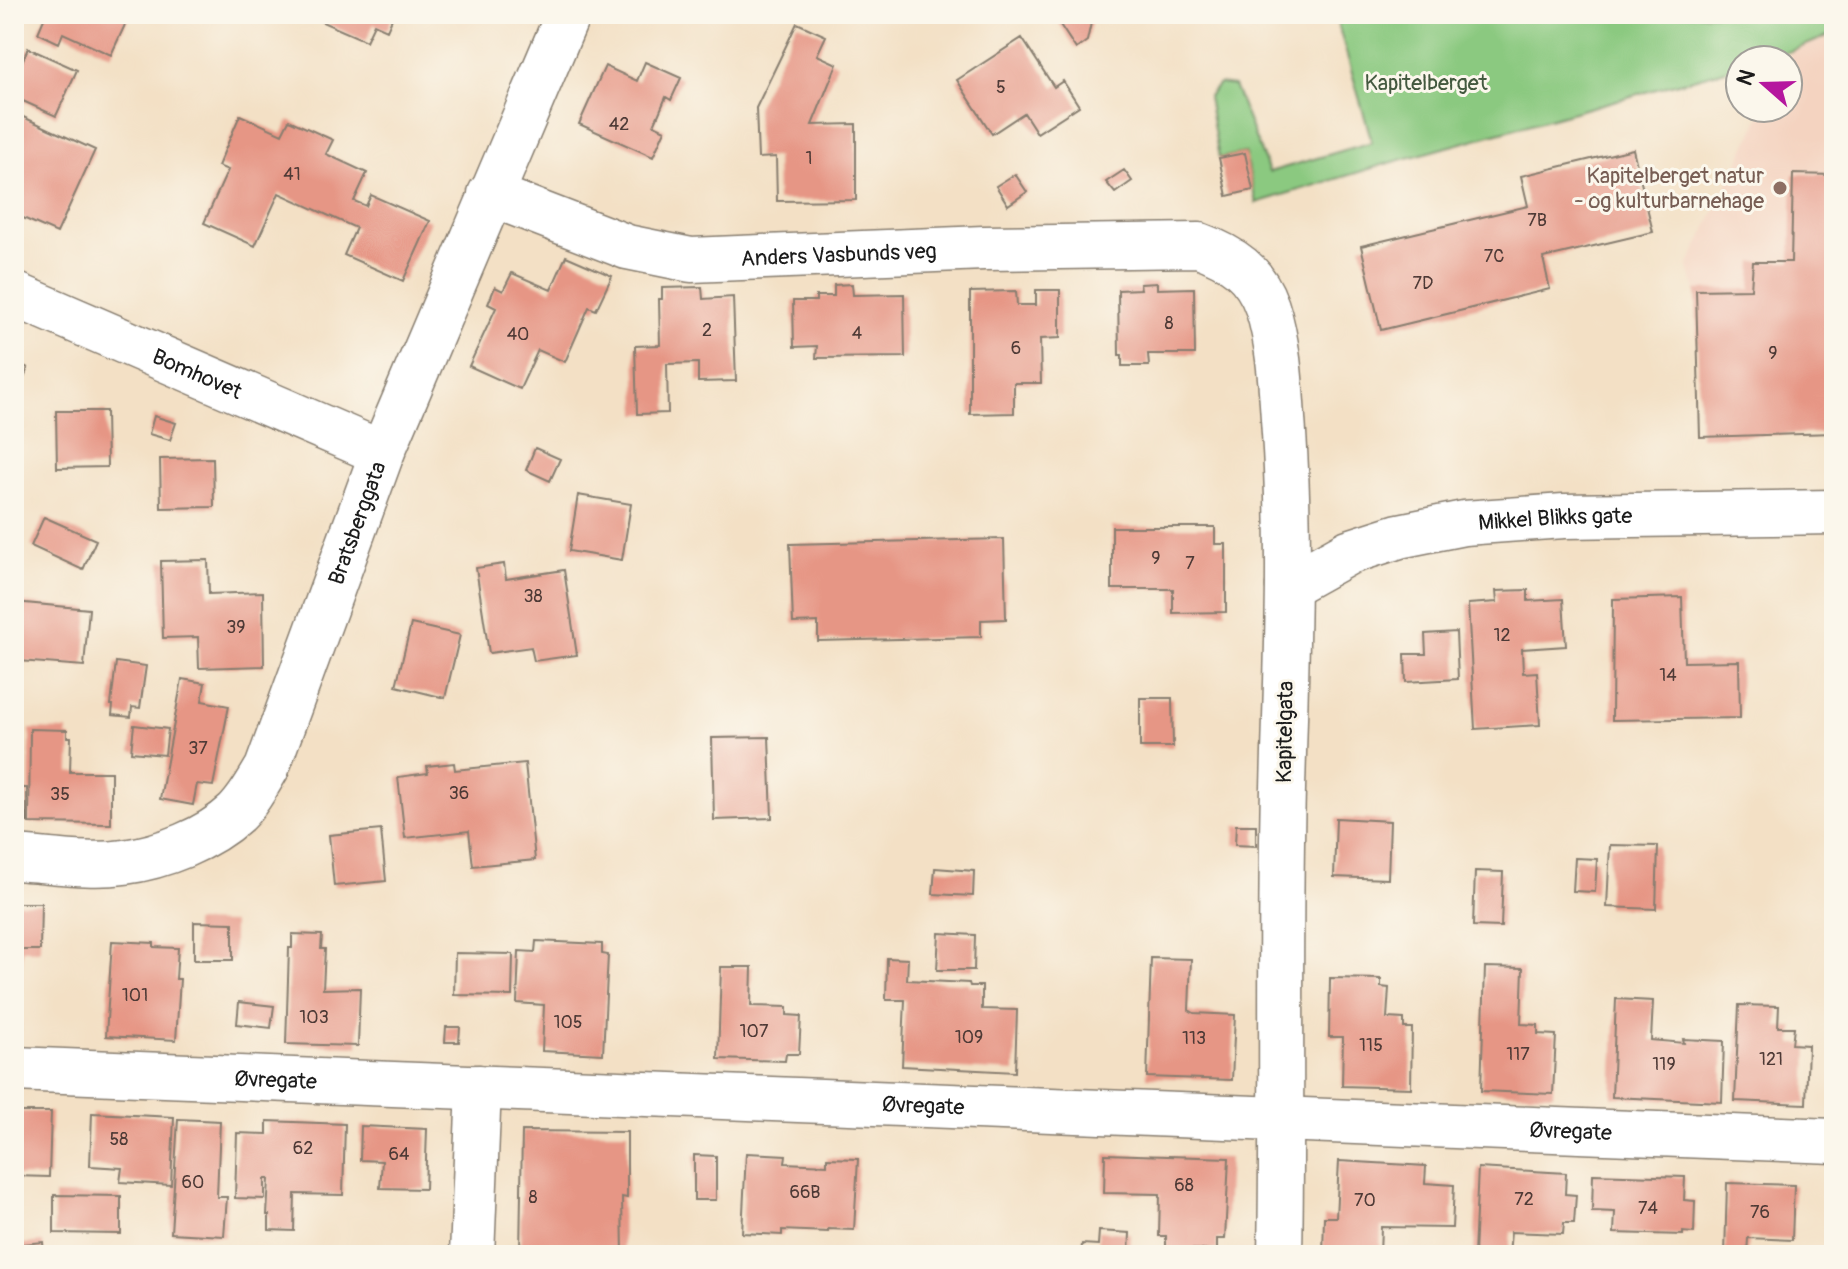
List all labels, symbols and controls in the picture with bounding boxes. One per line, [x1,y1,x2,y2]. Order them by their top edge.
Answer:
north arrow [1724,44,1804,124]
text: N [1730,66,1762,89]
park label: Kapitelberget [1364,69,1488,97]
house number: 5 [996,76,1006,99]
house number: 42 [609,113,629,136]
house number: 1 [805,147,813,170]
place label: Kapitelberget natur - og kulturbarnehage [1574,162,1764,215]
house number: 41 [283,163,301,186]
marker: Kapitelberget natur - og kulturbarnehage [1771,179,1789,197]
house number: 7B [1527,209,1547,232]
street label: Anders Vasbunds veg [740,237,937,273]
house number: 7C [1484,245,1504,268]
house number: 7D [1413,272,1433,295]
house number: 8 [1164,312,1174,335]
house number: 2 [702,319,712,342]
house number: 4 [852,322,863,345]
house number: 40 [507,323,529,346]
house number: 6 [1011,337,1021,360]
house number: 9 [1768,342,1778,365]
street label: Bomhovet [148,343,246,406]
street label: Bratsberggata [322,458,393,589]
street label: Mikkel Blikks gate [1477,502,1633,537]
house number: 9 [1151,547,1161,570]
house number: 7 [1185,552,1195,575]
house number: 38 [523,585,543,608]
house number: 39 [226,616,246,639]
house number: 12 [1493,624,1511,647]
house number: 14 [1659,664,1677,687]
street label: Kapitelgata [1270,681,1300,783]
house number: 37 [188,737,208,760]
house number: 36 [449,782,469,805]
house number: 35 [50,783,70,806]
house number: 101 [122,984,148,1007]
house number: 103 [299,1006,329,1029]
house number: 105 [553,1011,583,1034]
house number: 107 [740,1020,769,1043]
house number: 109 [955,1026,983,1049]
house number: 113 [1182,1027,1206,1050]
house number: 115 [1359,1034,1383,1057]
house number: 117 [1506,1043,1530,1066]
house number: 121 [1759,1048,1783,1071]
house number: 119 [1652,1053,1676,1076]
street label: Øvregate [234,1065,318,1096]
street label: Øvregate [881,1090,965,1122]
street label: Øvregate [1529,1116,1613,1147]
house number: 58 [110,1128,128,1151]
house number: 62 [293,1137,313,1160]
house number: 64 [389,1143,410,1166]
house number: 60 [182,1171,204,1194]
house number: 68 [1174,1174,1194,1197]
house number: 66B [789,1181,821,1204]
house number: 8 [528,1186,538,1209]
house number: 72 [1514,1188,1534,1211]
house number: 70 [1354,1189,1376,1212]
house number: 74 [1638,1197,1659,1220]
house number: 76 [1750,1201,1770,1224]

